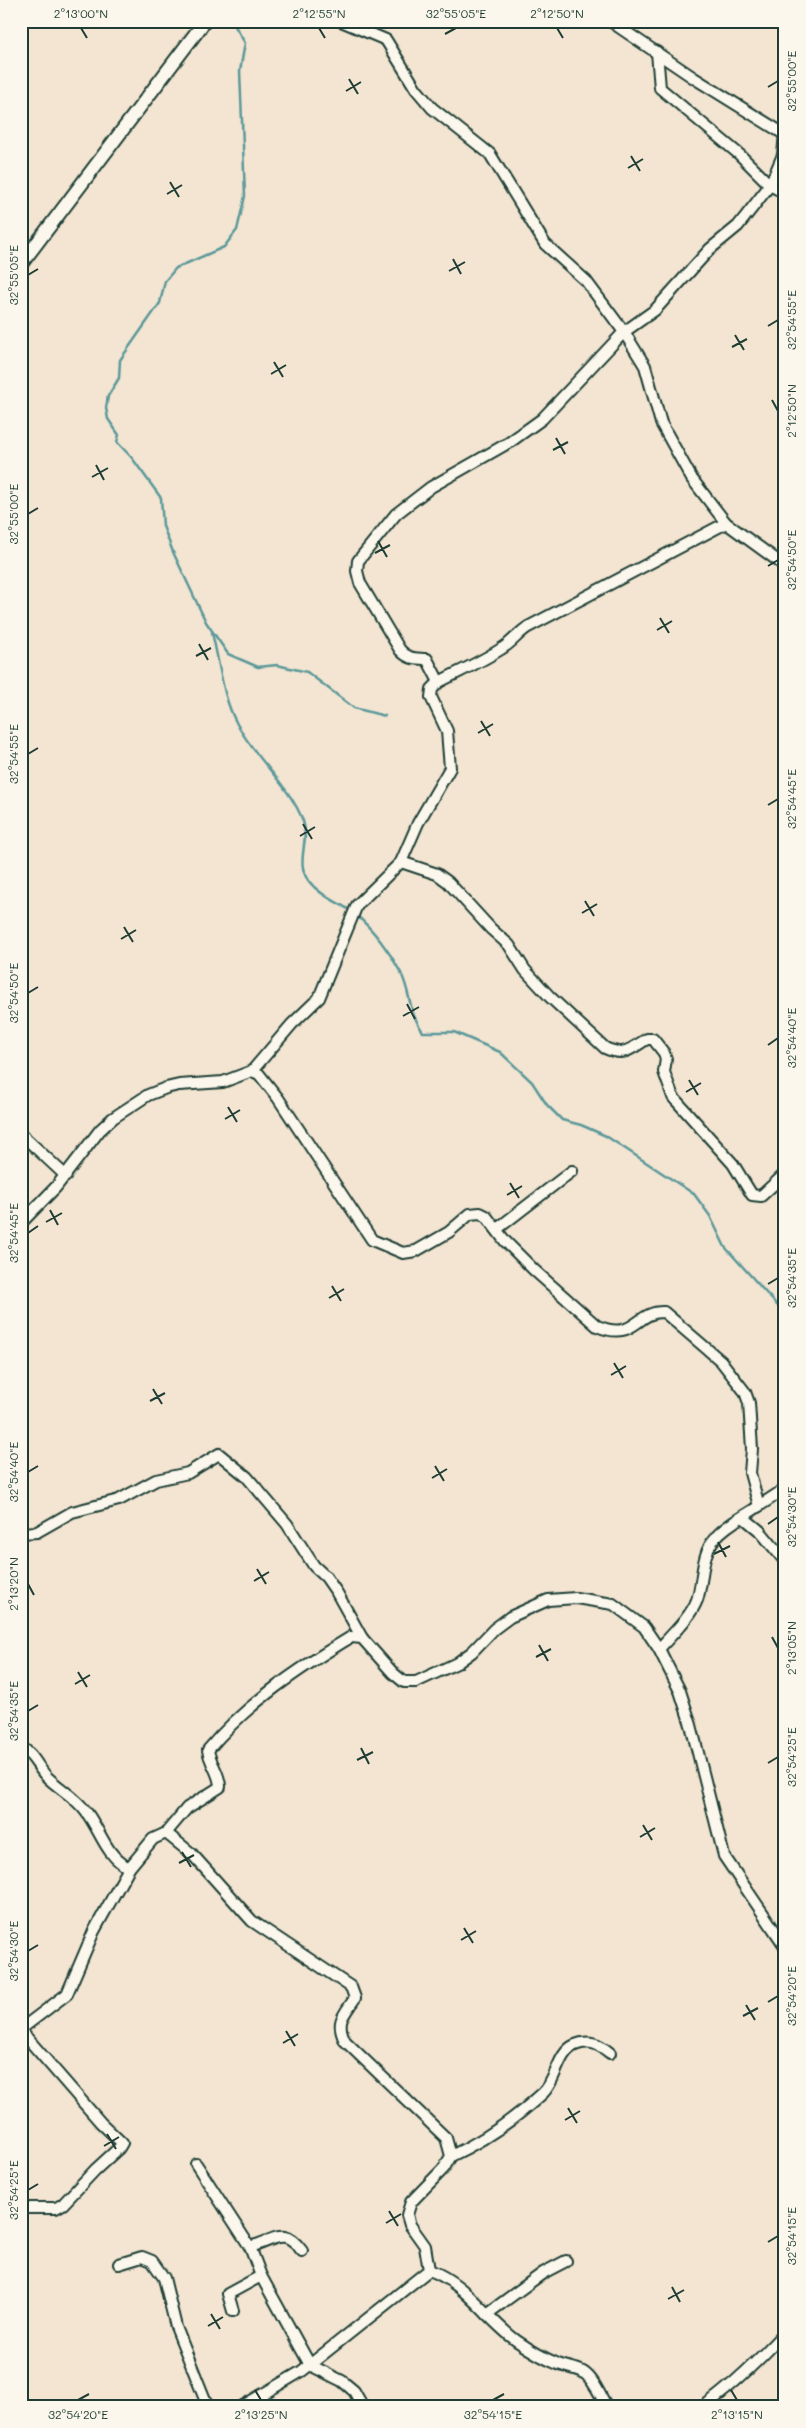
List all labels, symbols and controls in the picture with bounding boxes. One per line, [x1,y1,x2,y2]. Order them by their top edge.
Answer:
text: 2°13'00"N [54,5,108,21]
text: 2°12'55"N [292,5,346,21]
text: 32°55'05"E [426,5,486,21]
text: 2°12'50"N [530,5,584,21]
text: 32°55'00"E [783,50,799,111]
text: 32°55'05"E [5,245,21,305]
text: 32°54'55"E [783,290,799,350]
text: 2°12'50"N [783,384,799,438]
text: 32°55'00"E [5,483,21,544]
text: 32°54'50"E [783,530,799,590]
text: 32°54'55"E [5,724,21,784]
text: 32°54'45"E [783,769,799,829]
text: 32°54'50"E [5,963,21,1023]
text: 32°54'40"E [783,1008,799,1068]
text: 32°54'45"E [5,1203,21,1263]
text: 32°54'35"E [783,1248,799,1308]
text: 32°54'40"E [5,1442,21,1502]
text: 32°54'30"E [783,1487,799,1547]
text: 2°13'20"N [5,1557,21,1611]
text: 2°13'05"N [783,1621,799,1675]
text: 32°54'35"E [5,1681,21,1741]
text: 32°54'25"E [783,1727,799,1787]
text: 32°54'30"E [5,1921,21,1981]
text: 32°54'20"E [783,1966,799,2026]
text: 32°54'25"E [5,2160,21,2220]
text: 32°54'15"E [783,2207,799,2265]
text: 32°54'20"E [48,2406,108,2422]
text: 2°13'25"N [234,2406,288,2422]
text: 32°54'15"E [464,2406,522,2422]
text: 2°13'15"N [711,2406,763,2422]

